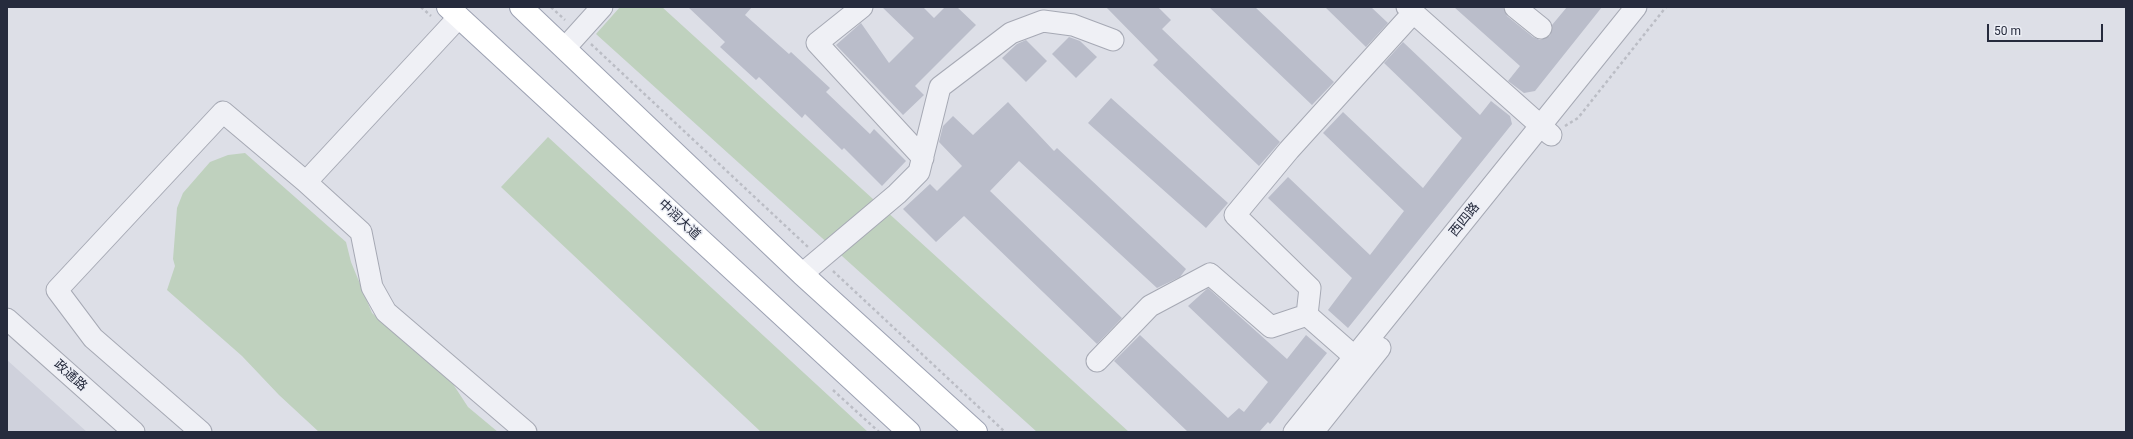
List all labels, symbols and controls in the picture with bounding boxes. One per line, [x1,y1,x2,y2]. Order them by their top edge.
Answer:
scale bar [1989,16,2105,42]
text: 50 m [1994,24,2021,38]
street label: 中润大道 [655,197,703,243]
street label: 西四路 [1447,200,1483,240]
street label: 政通路 [50,357,90,395]

